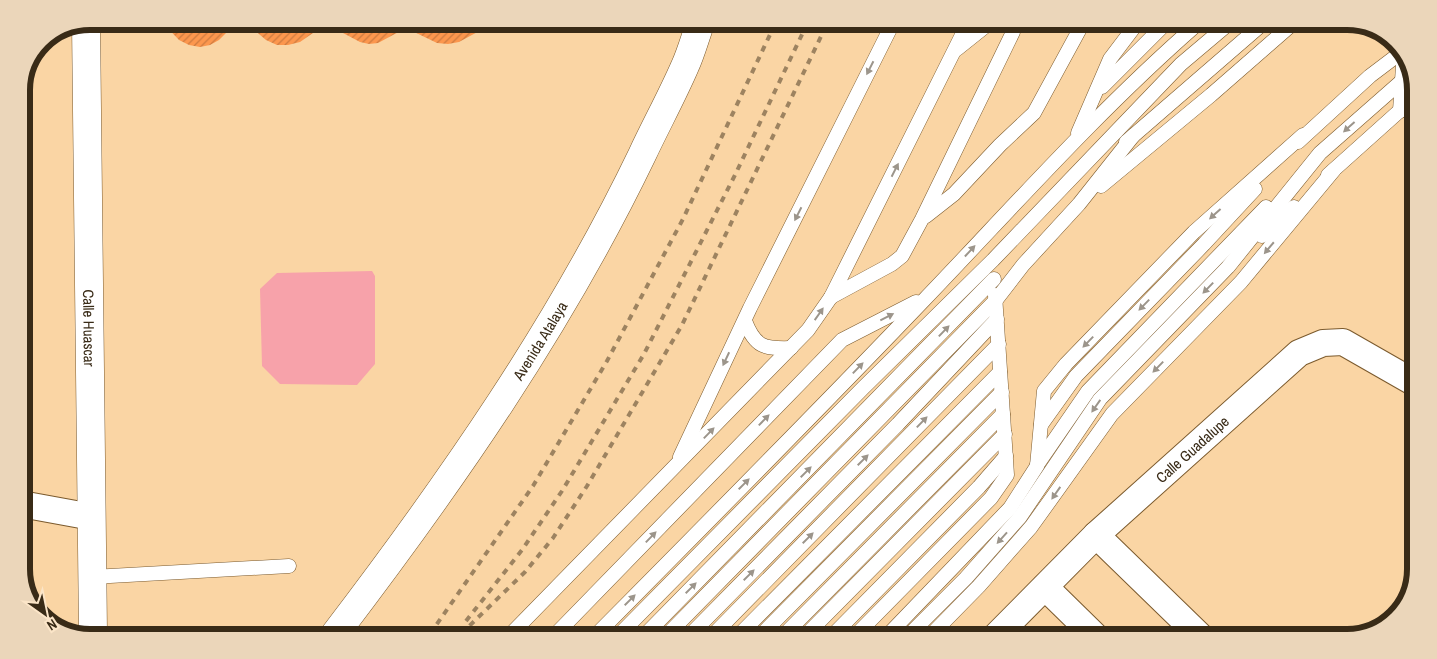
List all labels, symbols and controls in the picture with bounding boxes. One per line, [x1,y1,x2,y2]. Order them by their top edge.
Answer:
one-way arrow [866,61,874,75]
one-way arrow [1344,121,1356,133]
one-way arrow [891,163,899,178]
one-way arrow [794,206,802,221]
one-way arrow [1209,208,1221,220]
one-way arrow [1264,241,1275,254]
one-way arrow [964,245,976,257]
one-way arrow [1202,282,1214,294]
street label: Calle Huascar [79,289,100,367]
street label: Avenida Atalaya [507,297,572,385]
one-way arrow [1138,299,1150,311]
one-way arrow [814,307,824,321]
one-way arrow [880,313,894,321]
one-way arrow [938,325,950,337]
one-way arrow [1082,335,1094,347]
one-way arrow [722,352,731,367]
one-way arrow [1152,360,1164,372]
one-way arrow [852,363,864,375]
one-way arrow [1091,399,1101,412]
street label: Calle Guadalupe [1151,410,1233,487]
one-way arrow [758,415,770,427]
one-way arrow [916,417,928,429]
one-way arrow [703,427,715,439]
one-way arrow [857,454,869,466]
one-way arrow [799,466,811,478]
one-way arrow [738,478,750,490]
one-way arrow [1051,486,1061,499]
one-way arrow [645,531,657,543]
one-way arrow [996,531,1008,543]
one-way arrow [802,532,814,544]
one-way arrow [743,570,755,582]
one-way arrow [685,582,697,594]
north arrow [20,589,70,639]
one-way arrow [624,594,636,606]
text: N [44,615,60,635]

